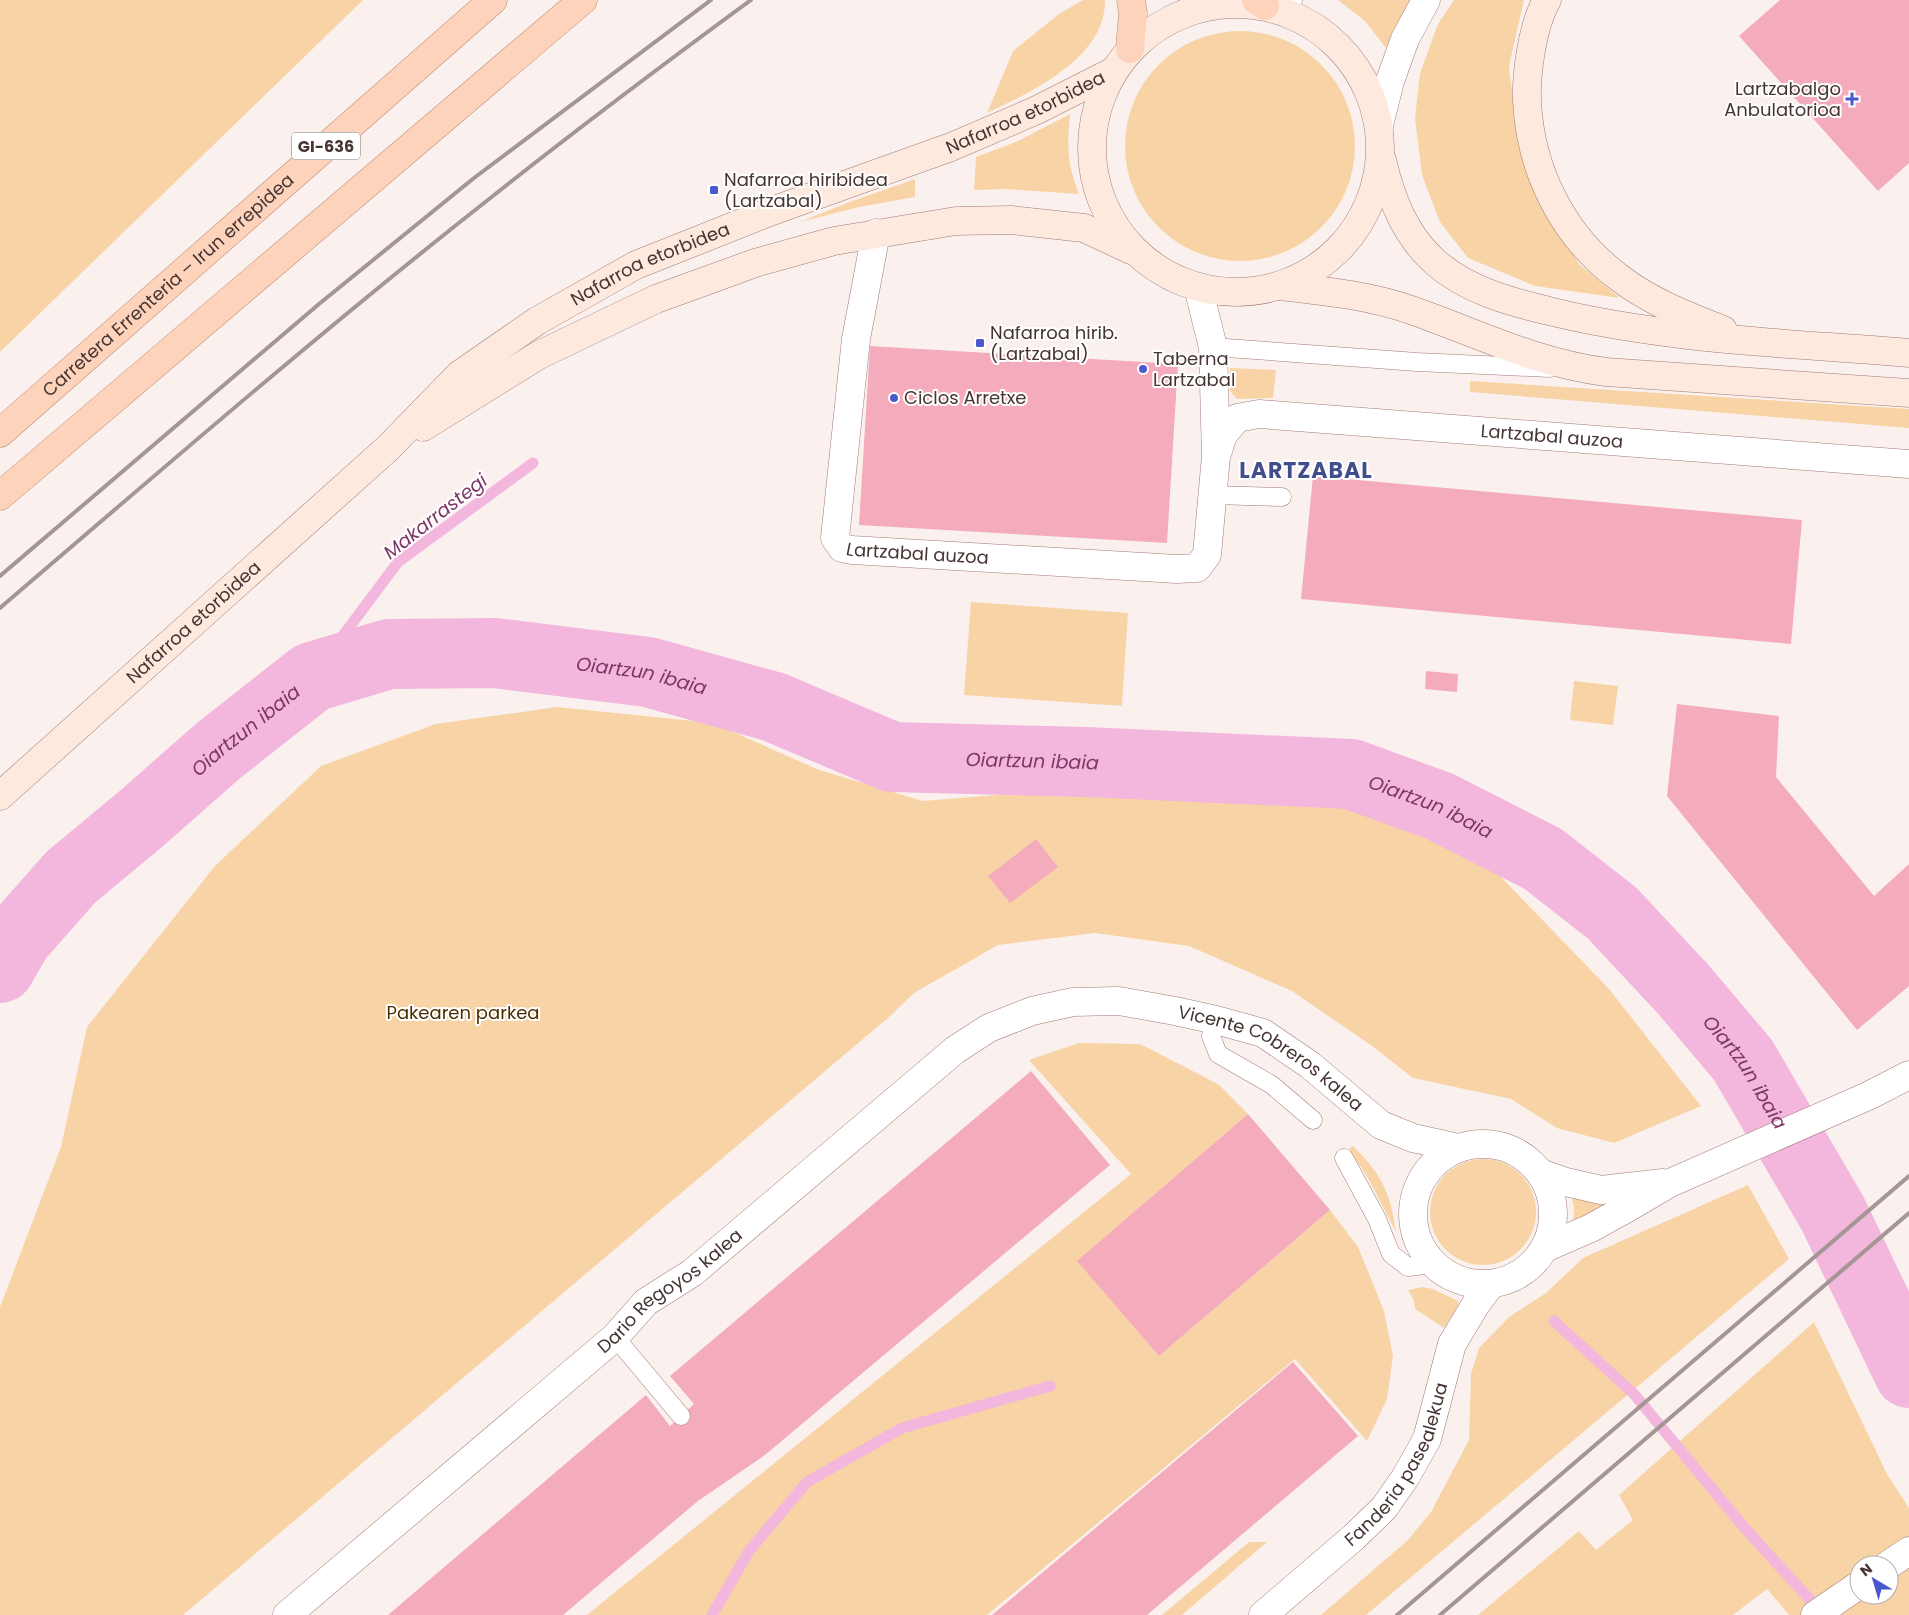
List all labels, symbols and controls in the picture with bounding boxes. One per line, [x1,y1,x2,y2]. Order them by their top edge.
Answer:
street label: Nafarroa etorbidea [942,65,1109,160]
place label: Lartzabalgo Anbulatorioa [1724,76,1841,122]
marker: Lartzabalgo Anbulatorioa [1845,92,1859,106]
road number: GI-636 [292,132,360,160]
street label: Carretera Errenteria – Irun errepidea [37,167,299,402]
place label: Nafarroa hiribidea (Lartzabal) [724,167,888,213]
marker: Nafarroa hiribidea (Lartzabal) [708,184,720,196]
street label: Nafarroa etorbidea [566,216,733,311]
place label: Nafarroa hirib. (Lartzabal) [990,320,1118,366]
marker: Nafarroa hirib. (Lartzabal) [974,337,986,349]
place label: Taberna Lartzabal [1153,346,1235,392]
marker: Taberna Lartzabal [1137,363,1149,375]
place label: Ciclos Arretxe [904,385,1026,410]
marker: Ciclos Arretxe [888,392,900,404]
street label: Lartzabal auzoa [1480,418,1624,454]
district label: LARTZABAL [1239,455,1373,486]
water label: Makarrastegi [378,467,493,566]
street label: Lartzabal auzoa [844,536,990,570]
street label: Nafarroa etorbidea [120,555,266,689]
water label: Oiartzun ibaia [575,650,710,702]
water label: Oiartzun ibaia [185,678,306,783]
water label: Oiartzun ibaia [965,746,1100,777]
water label: Oiartzun ibaia [1365,768,1498,845]
street label: Vicente Cobreros kalea [1176,999,1369,1117]
park label: Pakearen parkea [386,1000,540,1025]
water label: Oiartzun ibaia [1696,1009,1793,1134]
street label: Dario Regoyos kalea [592,1223,747,1359]
street label: Fanderia pasealekua [1339,1380,1453,1552]
north arrow [1849,1555,1899,1605]
text: N [1856,1559,1876,1581]

